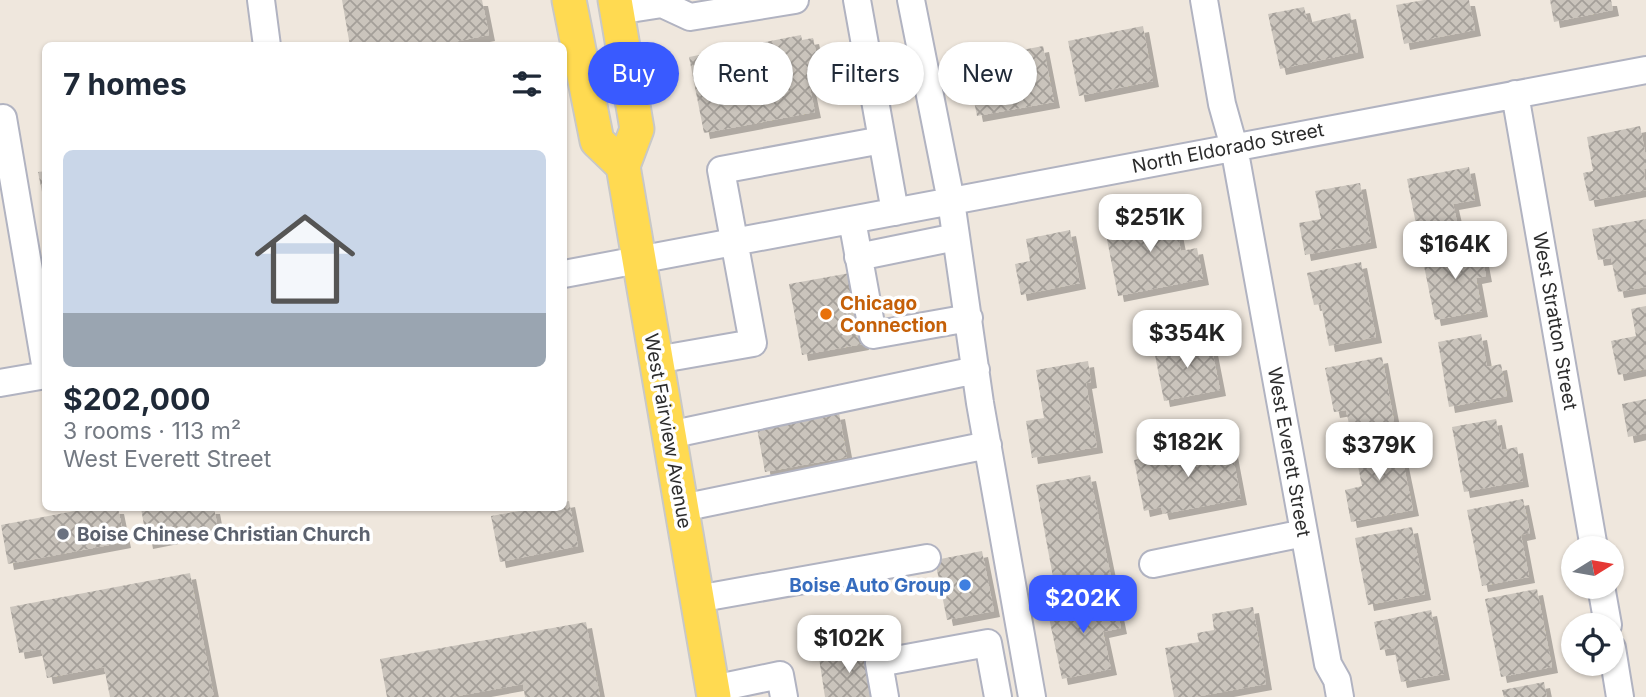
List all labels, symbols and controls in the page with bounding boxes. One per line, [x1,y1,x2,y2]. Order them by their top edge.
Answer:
chip: Buy [588,42,679,105]
chip: Rent [693,42,793,105]
chip: Filters [807,42,924,105]
chip: New [938,42,1037,105]
icon: filters [508,65,546,103]
text: 7 homes [63,66,187,102]
street label: North Eldorado Street [1130,118,1326,178]
pin: $251K [1101,194,1199,254]
icon: home [242,196,368,322]
text: $251K [1115,203,1185,231]
pin: $164K [1406,222,1504,281]
text: $164K [1419,230,1491,258]
street label: West Stratton Street [1528,230,1582,412]
place label: Chicago Connection [840,292,947,337]
marker: Chicago Connection [818,306,834,322]
pin: $354K [1138,310,1236,370]
text: $354K [1149,319,1225,347]
street label: West Fairview Avenue [640,332,696,530]
street label: West Everett Street [1263,365,1315,539]
text: $202,000 [63,381,211,417]
text: 3 rooms · 113 m² [63,417,241,445]
pin: $182K [1139,420,1237,479]
pin: $379K [1330,422,1428,482]
text: $182K [1153,428,1223,456]
text: $379K [1342,431,1416,459]
text: West Everett Street [63,445,271,473]
place label: Boise Chinese Christian Church [77,523,370,546]
marker: Boise Chinese Christian Church [55,526,71,542]
north arrow [1561,536,1624,598]
map controls [1561,536,1624,676]
place label: Boise Auto Group [789,574,951,597]
pin: $202K [1034,576,1132,635]
marker: Boise Auto Group [957,577,973,593]
text: $202K [1045,584,1121,612]
button: locate [1561,613,1624,676]
pin: $102K [800,616,898,675]
text: $102K [813,624,885,652]

